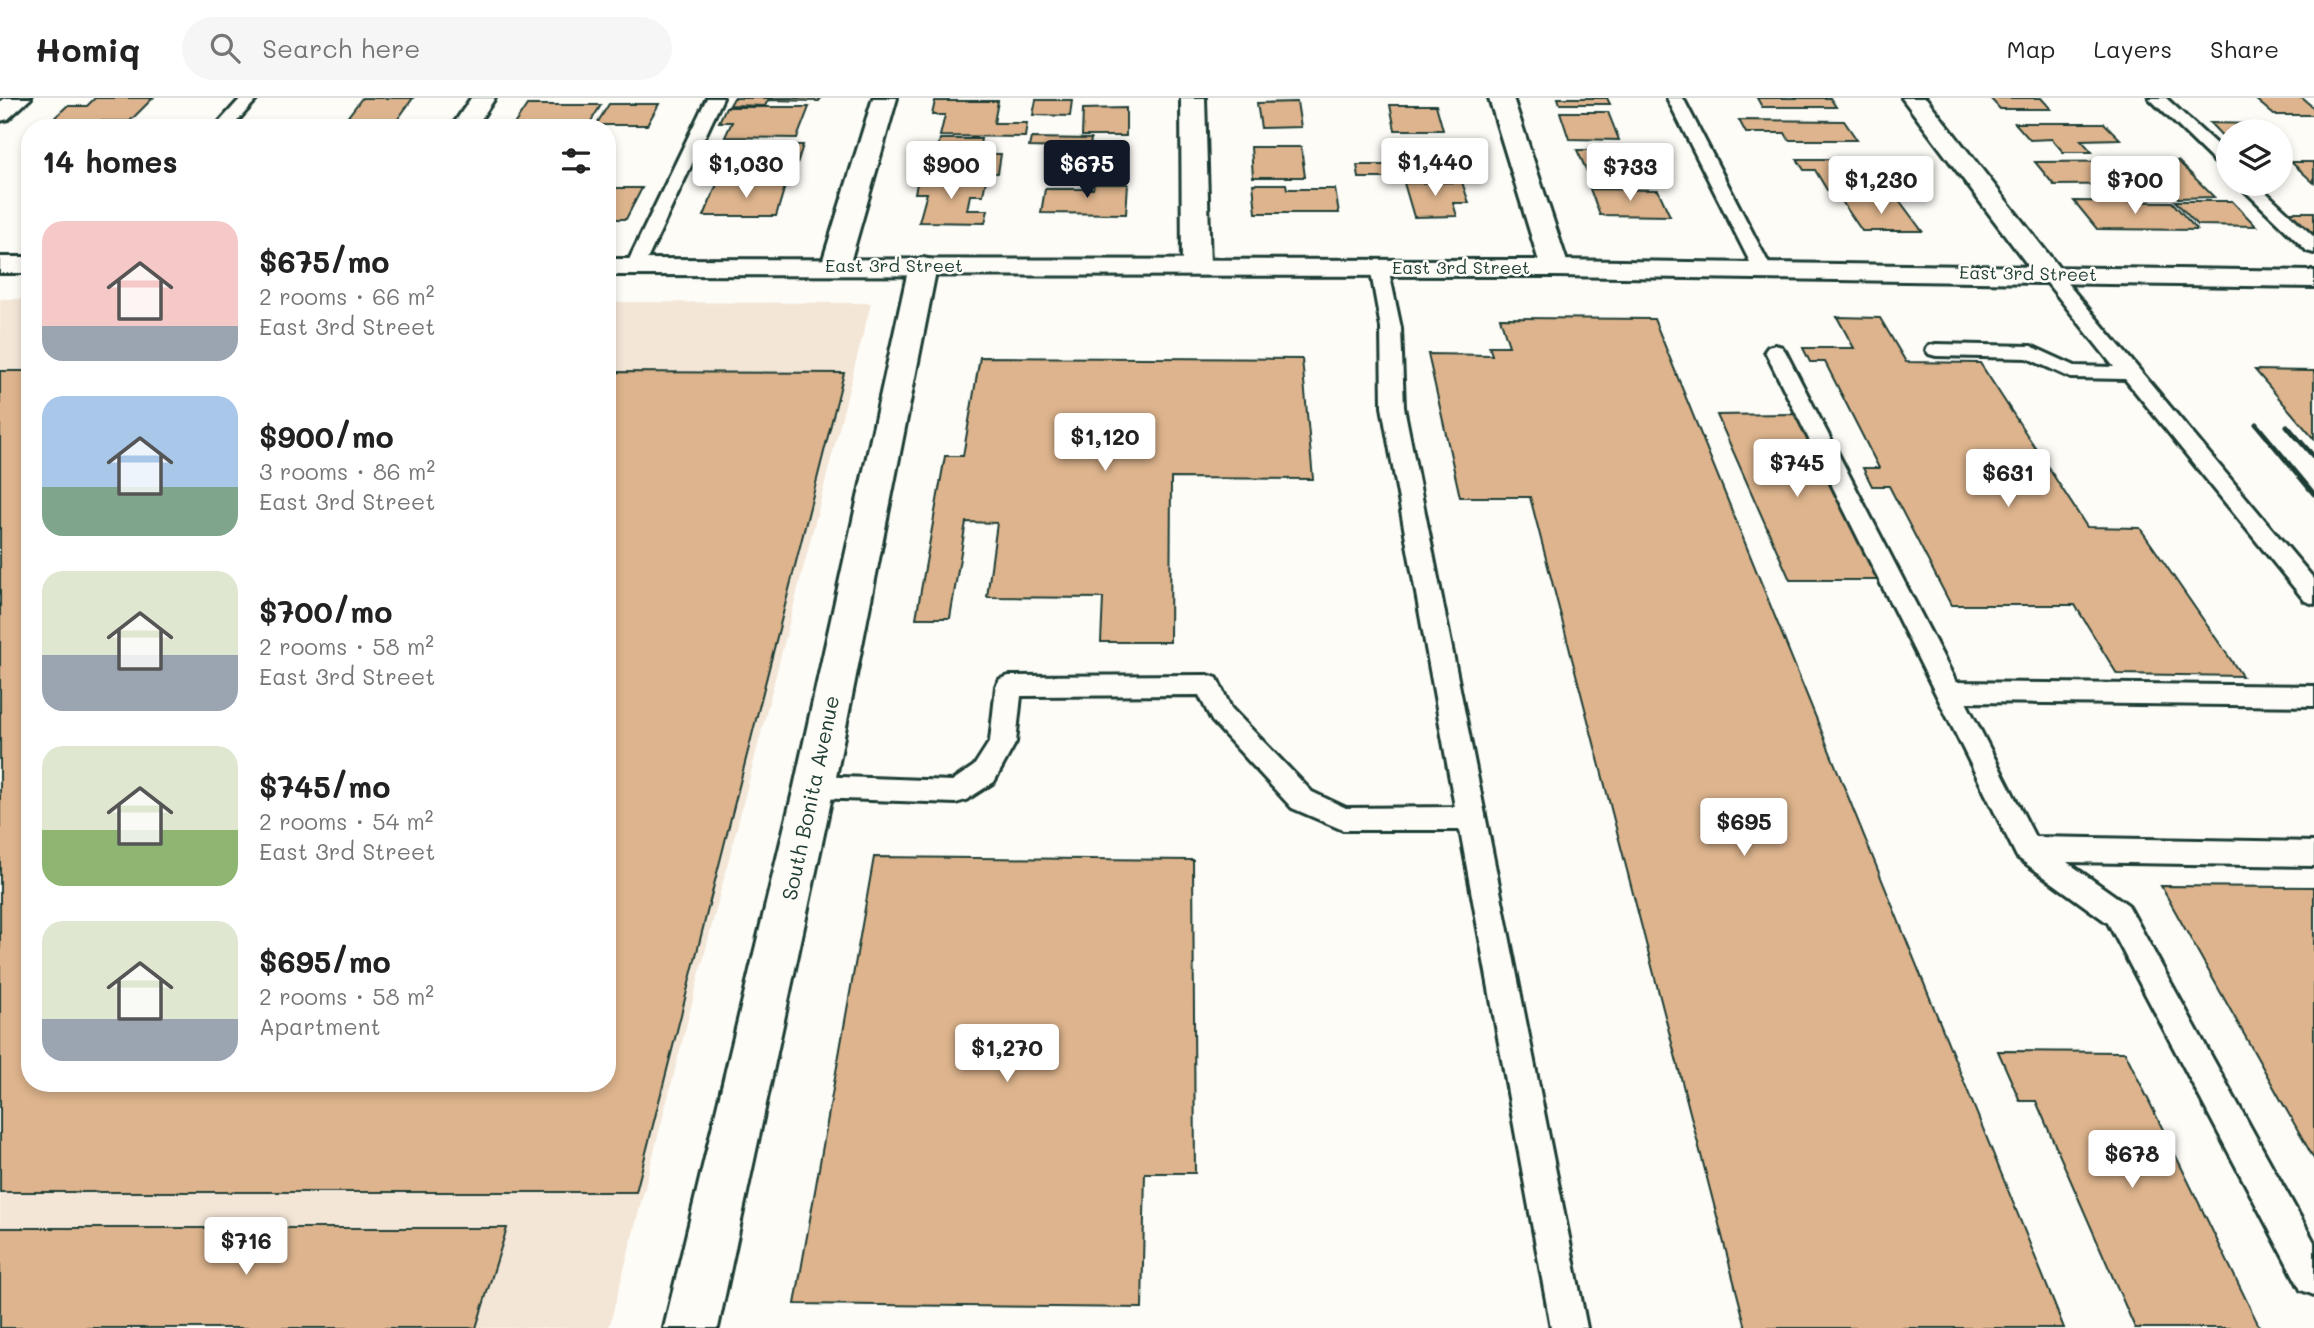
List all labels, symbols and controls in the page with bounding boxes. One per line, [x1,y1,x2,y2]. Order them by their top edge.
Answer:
search box [182,17,672,80]
text: Homiq [35,27,140,70]
icon: search [206,29,244,67]
text: Search here [262,31,420,65]
text: Map [2007,33,2055,64]
text: Layers [2093,33,2172,64]
text: Share [2210,33,2279,64]
map controls [2216,119,2293,196]
button: layers [2216,119,2293,196]
pin: $1,440 [1378,139,1492,198]
pin: $1,030 [689,140,803,200]
pin: $675 [1046,140,1128,200]
text: 14 homes [42,141,178,181]
pin: $900 [910,141,992,201]
icon: filters [557,142,595,180]
pin: $733 [1589,144,1671,203]
text: $1,440 [1397,146,1473,176]
text: $1,030 [709,148,783,178]
text: $675 [1060,148,1114,178]
text: $900 [922,149,980,179]
text: $733 [1603,151,1657,181]
pin: $1,230 [1824,156,1938,216]
pin: $700 [2094,156,2176,216]
text: $1,230 [1845,164,1917,194]
text: $700 [2107,164,2163,194]
text: $675/mo [259,241,389,281]
icon: home [98,249,182,333]
street label: East 3rd Street [825,253,963,277]
street label: East 3rd Street [1392,255,1530,279]
street label: East 3rd Street [1959,260,2097,286]
text: 2 rooms · 66 m² [259,281,434,311]
text: East 3rd Street [259,311,435,341]
pin: $1,120 [1048,414,1162,473]
text: $900/mo [259,416,394,456]
text: $1,120 [1070,421,1140,451]
icon: home [98,424,182,508]
pin: $745 [1756,440,1838,499]
text: $745 [1769,447,1825,477]
pin: $631 [1967,450,2049,509]
text: 3 rooms · 86 m² [259,456,435,486]
text: $631 [1982,457,2034,487]
text: East 3rd Street [259,486,435,516]
text: $700/mo [259,591,392,631]
icon: home [98,599,182,683]
text: 2 rooms · 58 m² [259,631,434,661]
text: East 3rd Street [259,661,435,691]
street label: South Bonita Avenue [775,693,844,903]
text: $745/mo [259,766,390,806]
icon: home [98,774,182,858]
pin: $695 [1703,798,1785,858]
text: 2 rooms · 54 m² [259,806,434,836]
text: $695 [1716,806,1772,836]
text: East 3rd Street [259,836,435,866]
text: $695/mo [259,941,391,981]
icon: home [98,949,182,1033]
text: 2 rooms · 58 m² [259,981,434,1011]
text: Apartment [259,1011,381,1041]
pin: $1,270 [950,1024,1064,1084]
text: $1,270 [971,1032,1043,1062]
pin: $678 [2091,1130,2173,1190]
text: $678 [2104,1138,2160,1168]
pin: $716 [205,1218,287,1277]
text: $716 [220,1225,272,1255]

